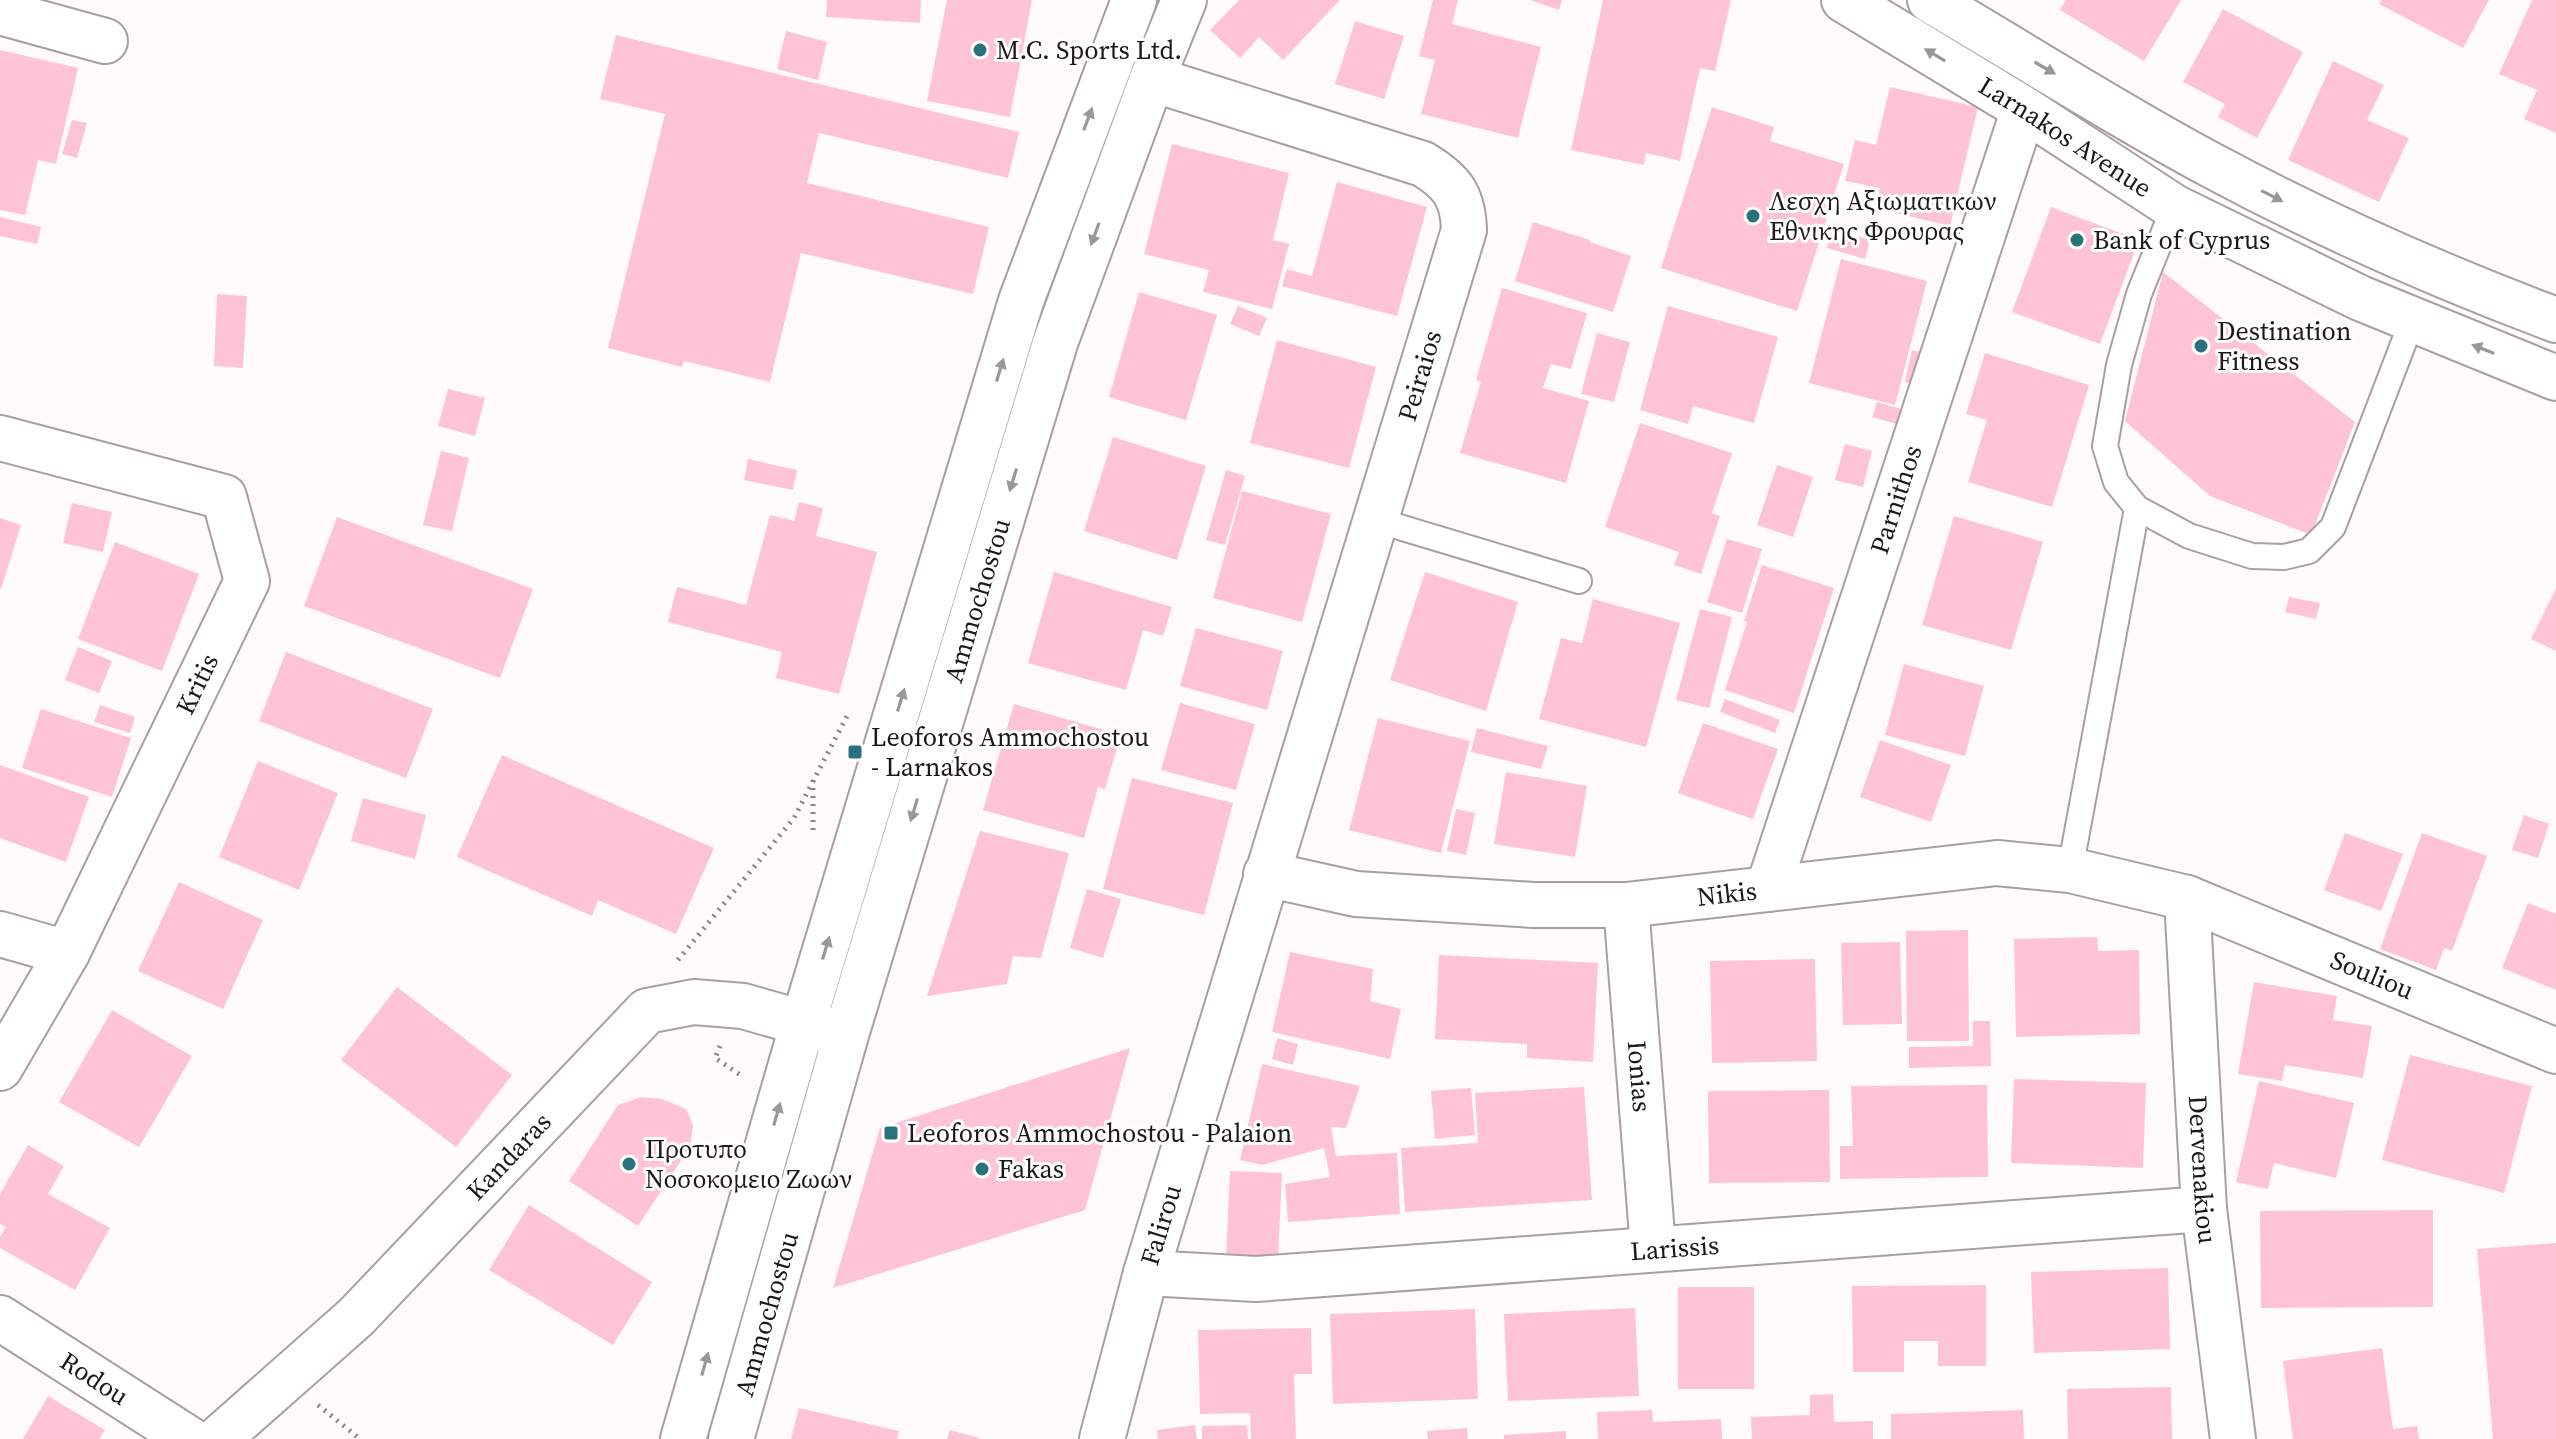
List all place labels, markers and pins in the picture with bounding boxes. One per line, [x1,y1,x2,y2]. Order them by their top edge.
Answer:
place label: M.C. Sports Ltd. [996,32,1182,68]
marker: M.C. Sports Ltd. [971,41,989,59]
place label: Λεσχη Αξιωματικων Εθνικης Φρουρας [1769,183,1997,249]
marker: Λεσχη Αξιωματικων Εθνικης Φρουρας [1744,207,1762,225]
place label: Bank of Cyprus [2093,222,2270,258]
marker: Bank of Cyprus [2068,231,2086,249]
place label: Destination Fitness [2217,313,2351,379]
marker: Destination Fitness [2192,337,2210,355]
place label: Leoforos Ammochostou - Larnakos [871,719,1149,785]
marker: Leoforos Ammochostou - Larnakos [846,743,864,761]
place label: Leoforos Ammochostou - Palaion [907,1115,1292,1151]
marker: Leoforos Ammochostou - Palaion [882,1124,900,1142]
place label: Προτυπο Νοσοκομειο Ζωων [645,1131,852,1197]
place label: Fakas [998,1151,1064,1187]
marker: Προτυπο Νοσοκομειο Ζωων [620,1155,638,1173]
marker: Fakas [973,1160,991,1178]

